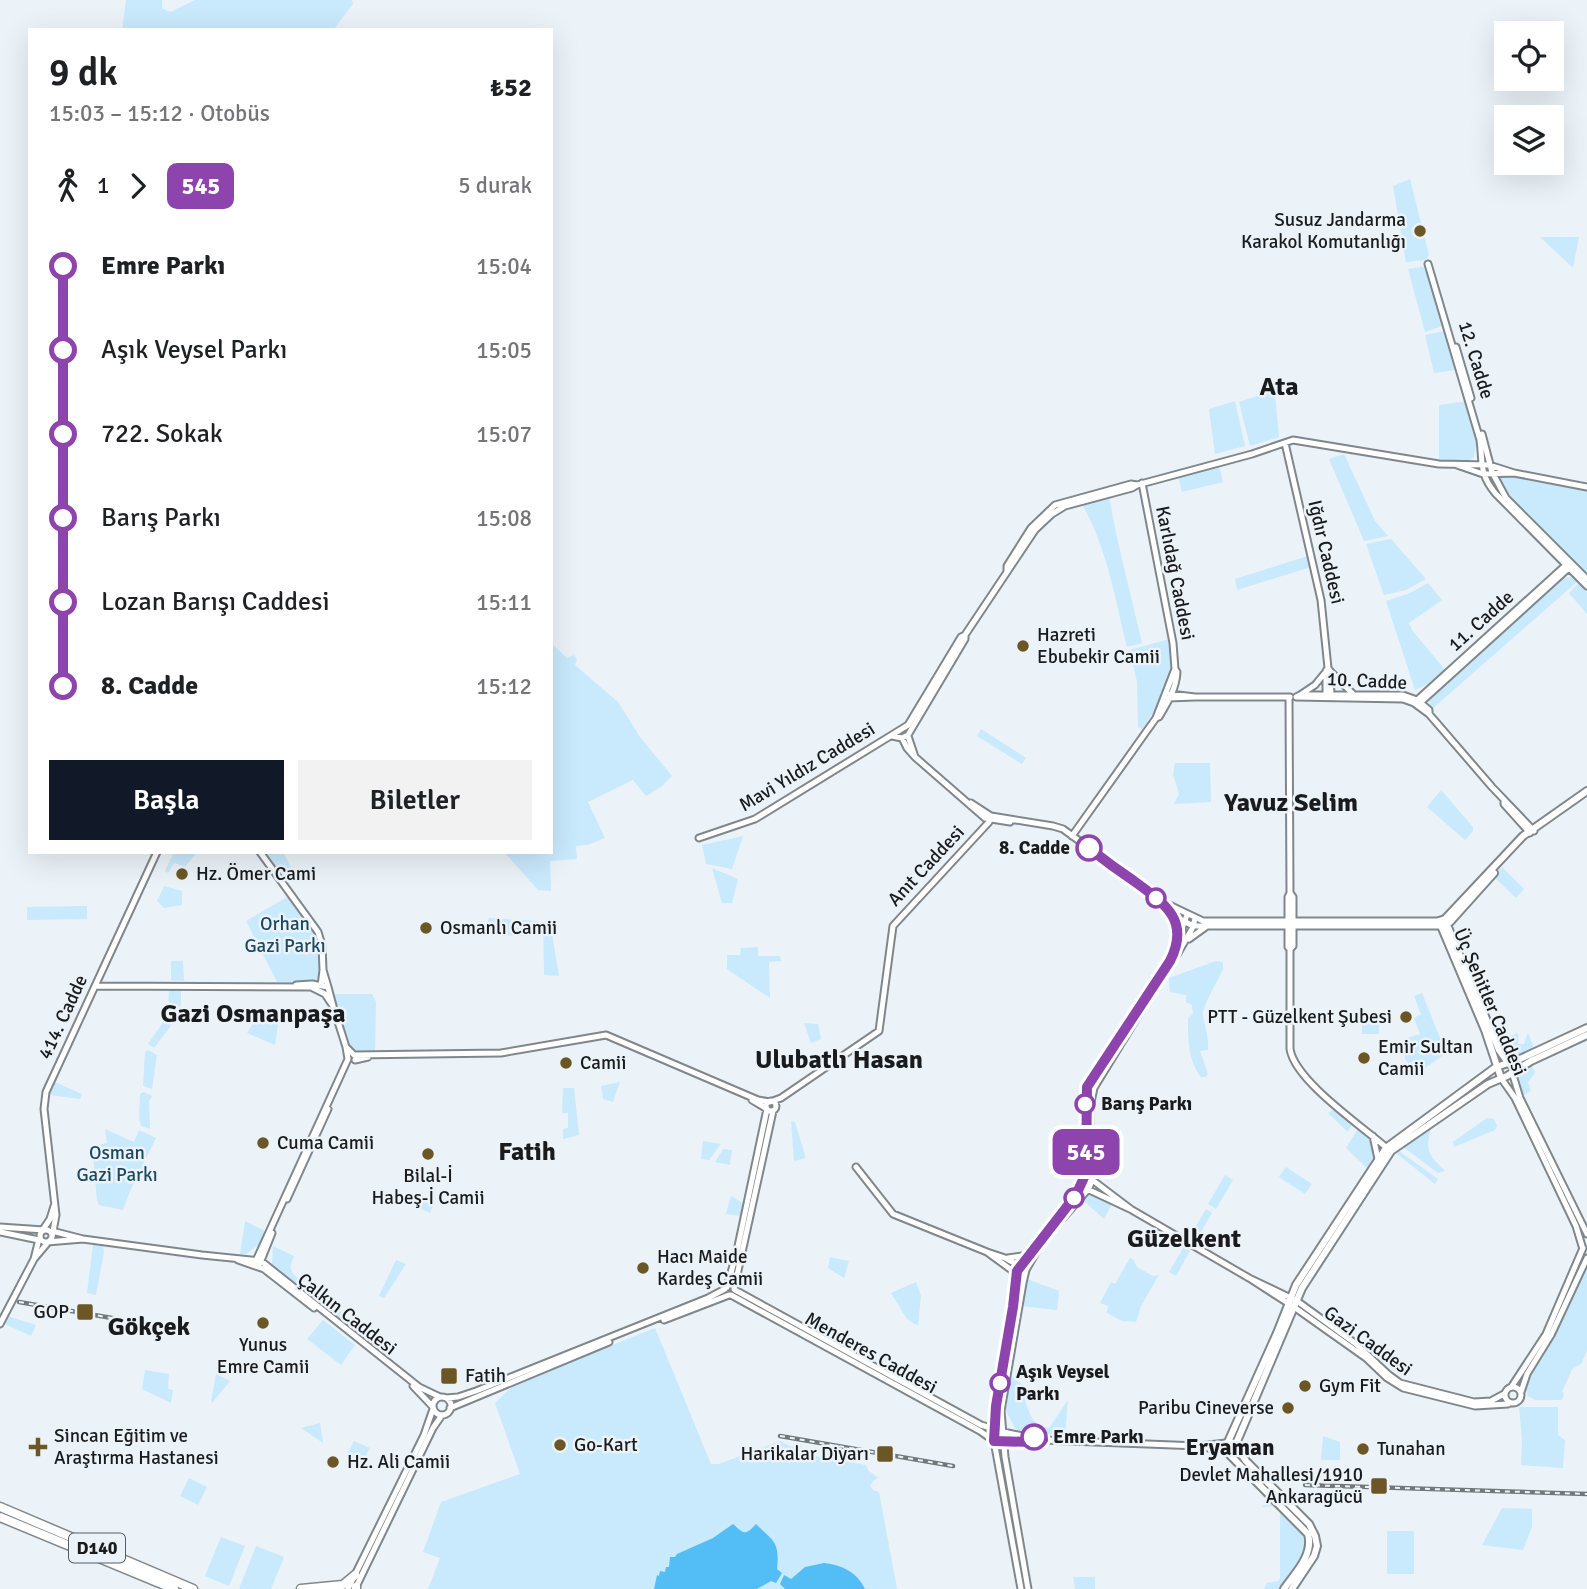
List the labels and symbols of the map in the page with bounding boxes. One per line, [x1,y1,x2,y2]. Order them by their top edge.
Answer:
place label: Susuz Jandarma Karakol Komutanlığı [1241,208,1406,254]
marker: Susuz Jandarma Karakol Komutanlığı [1412,223,1428,239]
street label: 12. Cadde [1453,318,1499,402]
district label: Ata [1259,371,1299,403]
street label: Iğdır Caddesi [1302,498,1350,606]
street label: Karlıdağ Caddesi [1150,504,1200,642]
street label: 11. Cadde [1443,585,1519,657]
place label: Hazreti Ebubekir Camii [1037,623,1160,669]
marker: Hazreti Ebubekir Camii [1015,638,1031,654]
street label: 10. Cadde [1326,667,1408,695]
street label: Mavi Yıldız Caddesi [735,717,879,817]
district label: Yavuz Selim [1223,787,1358,819]
street label: Anıt Caddesi [882,821,970,911]
marker: 8. Cadde [1076,835,1102,861]
place label: 8. Cadde [999,836,1070,860]
place label: Hz. Ömer Cami [196,862,316,886]
marker: Hz. Ömer Cami [174,866,190,882]
unlabelled marker [1146,888,1166,908]
park label: Orhan Gazi Parkı [244,912,326,958]
place label: Osmanlı Camii [440,916,557,940]
marker: Osmanlı Camii [418,920,434,936]
street label: Üç Şehitler Caddesi [1448,925,1532,1079]
street label: 414. Cadde [33,971,93,1063]
district label: Gazi Osmanpaşa [160,998,346,1030]
place label: PTT - Güzelkent Şubesi [1207,1005,1392,1029]
marker: PTT - Güzelkent Şubesi [1398,1009,1414,1025]
place label: Emir Sultan Camii [1378,1035,1473,1081]
district label: Ulubatlı Hasan [755,1044,923,1076]
marker: Emir Sultan Camii [1356,1050,1372,1066]
place label: Camii [580,1051,626,1075]
marker: Camii [558,1055,574,1071]
place label: Barış Parkı [1101,1092,1192,1116]
marker: Barış Parkı [1075,1094,1095,1114]
line badge: 545 [1046,1129,1126,1175]
place label: Cuma Camii [277,1131,374,1155]
marker: Cuma Camii [255,1135,271,1151]
district label: Fatih [498,1136,556,1168]
park label: Osman Gazi Parkı [76,1141,158,1187]
marker: Bilal-İ Habeş-İ Camii [420,1146,436,1162]
place label: Bilal-İ Habeş-İ Camii [371,1164,485,1210]
unlabelled marker [1064,1188,1084,1208]
district label: Güzelkent [1127,1223,1241,1255]
place label: Hacı Maide Kardeş Camii [657,1245,763,1291]
marker: Hacı Maide Kardeş Camii [635,1260,651,1276]
street label: Çalkın Caddesi [292,1268,402,1360]
place label: GOP [33,1300,69,1324]
street label: Gazi Caddesi [1319,1301,1417,1381]
marker: GOP [75,1302,95,1322]
street label: Menderes Caddesi [801,1307,941,1399]
district label: Gökçek [108,1311,191,1343]
marker: Yunus Emre Camii [255,1315,271,1331]
place label: Yunus Emre Camii [217,1333,309,1379]
place label: Aşık Veysel Parkı [1016,1360,1110,1406]
place label: Fatih [465,1364,506,1388]
marker: Fatih [439,1366,459,1386]
marker: Aşık Veysel Parkı [990,1373,1010,1393]
place label: Gym Fit [1319,1374,1381,1398]
marker: Gym Fit [1297,1378,1313,1394]
place label: Paribu Cineverse [1138,1396,1274,1420]
marker: Paribu Cineverse [1280,1400,1296,1416]
place label: Sincan Eğitim ve Araştırma Hastanesi [54,1424,219,1470]
marker: Emre Parkı [1021,1424,1047,1450]
place label: Emre Parkı [1053,1425,1144,1449]
place label: Go-Kart [574,1433,638,1457]
district label: Eryaman [1186,1433,1275,1462]
marker: Sincan Eğitim ve Araştırma Hastanesi [28,1437,48,1457]
marker: Go-Kart [552,1437,568,1453]
place label: Tunahan [1377,1437,1446,1461]
marker: Tunahan [1355,1441,1371,1457]
place label: Harikalar Diyarı [740,1442,869,1466]
marker: Harikalar Diyarı [875,1444,895,1464]
place label: Hz. Ali Camii [347,1450,450,1474]
marker: Hz. Ali Camii [325,1454,341,1470]
place label: Devlet Mahallesi/1910 Ankaragücü [1179,1463,1363,1509]
marker: Devlet Mahallesi/1910 Ankaragücü [1369,1476,1389,1496]
road number: D140 [69,1534,125,1562]

